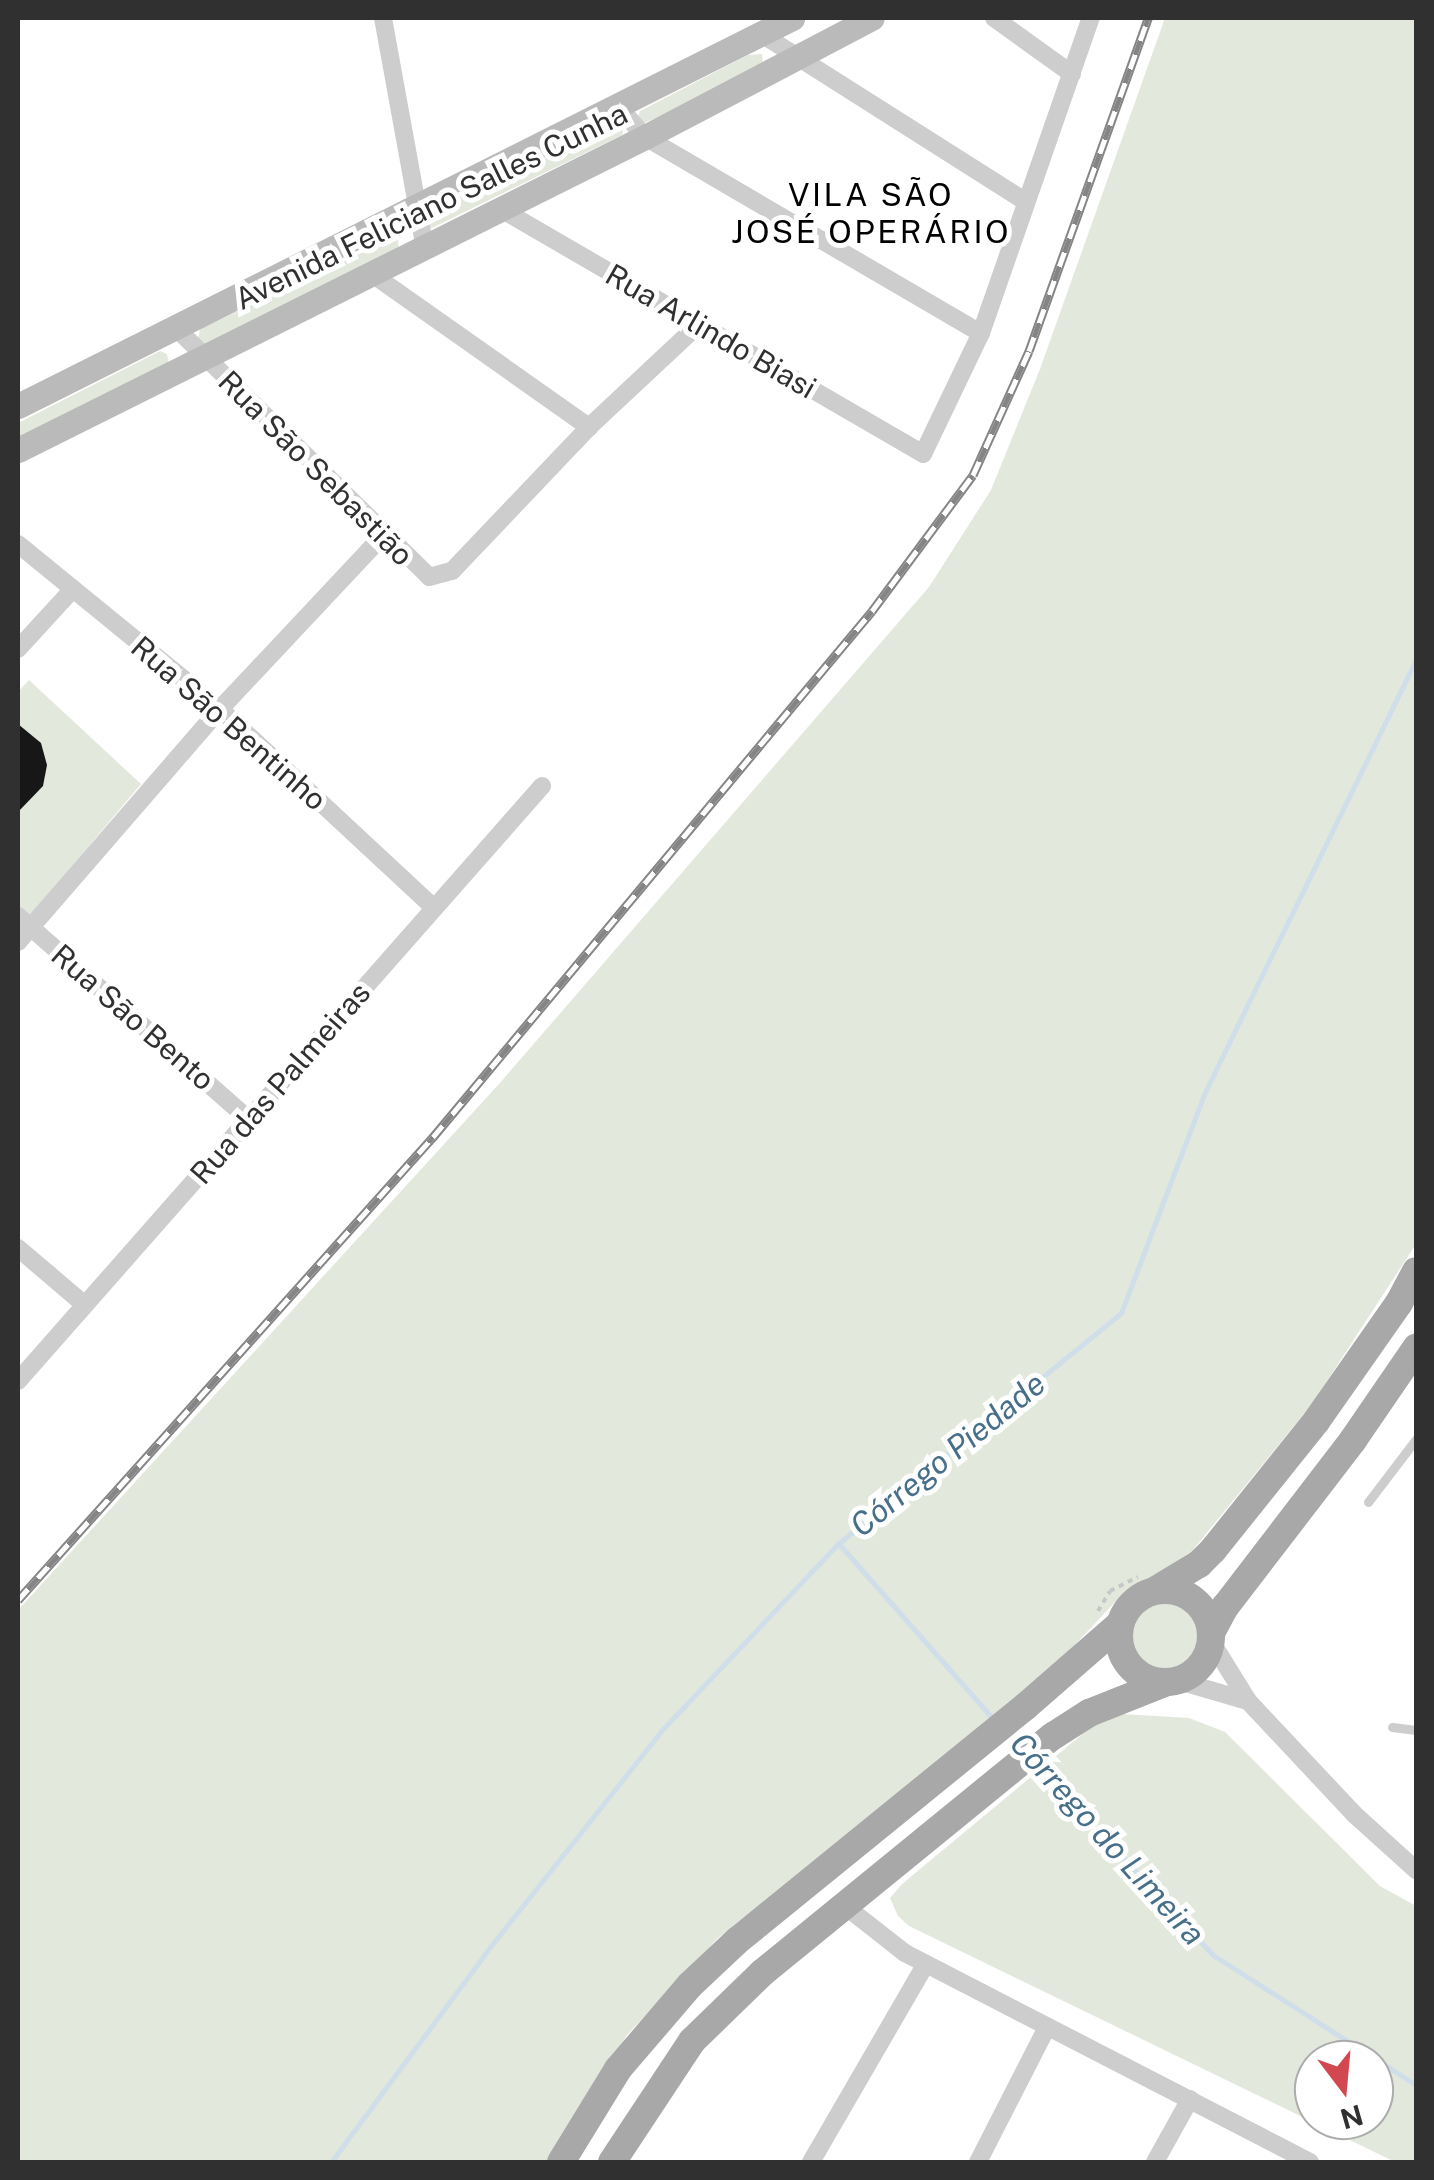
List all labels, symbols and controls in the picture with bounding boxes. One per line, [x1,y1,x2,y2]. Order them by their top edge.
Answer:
street label: Avenida Feliciano Salles Cunha [229,95,633,317]
district label: VILA SÃO JOSÉ OPERÁRIO [731,177,1011,252]
street label: Rua Arlindo Biasi [599,256,823,406]
street label: Rua São Sebastião [211,363,421,573]
street label: Rua São Bentinho [124,628,334,818]
street label: Rua São Bento [44,936,222,1098]
street label: Rua das Palmeiras [182,975,378,1191]
water label: Córrego Piedade [843,1365,1053,1545]
water label: Córrego do Limeira [1001,1725,1213,1953]
north arrow [1294,2040,1394,2140]
text: N [1337,2099,1367,2136]

